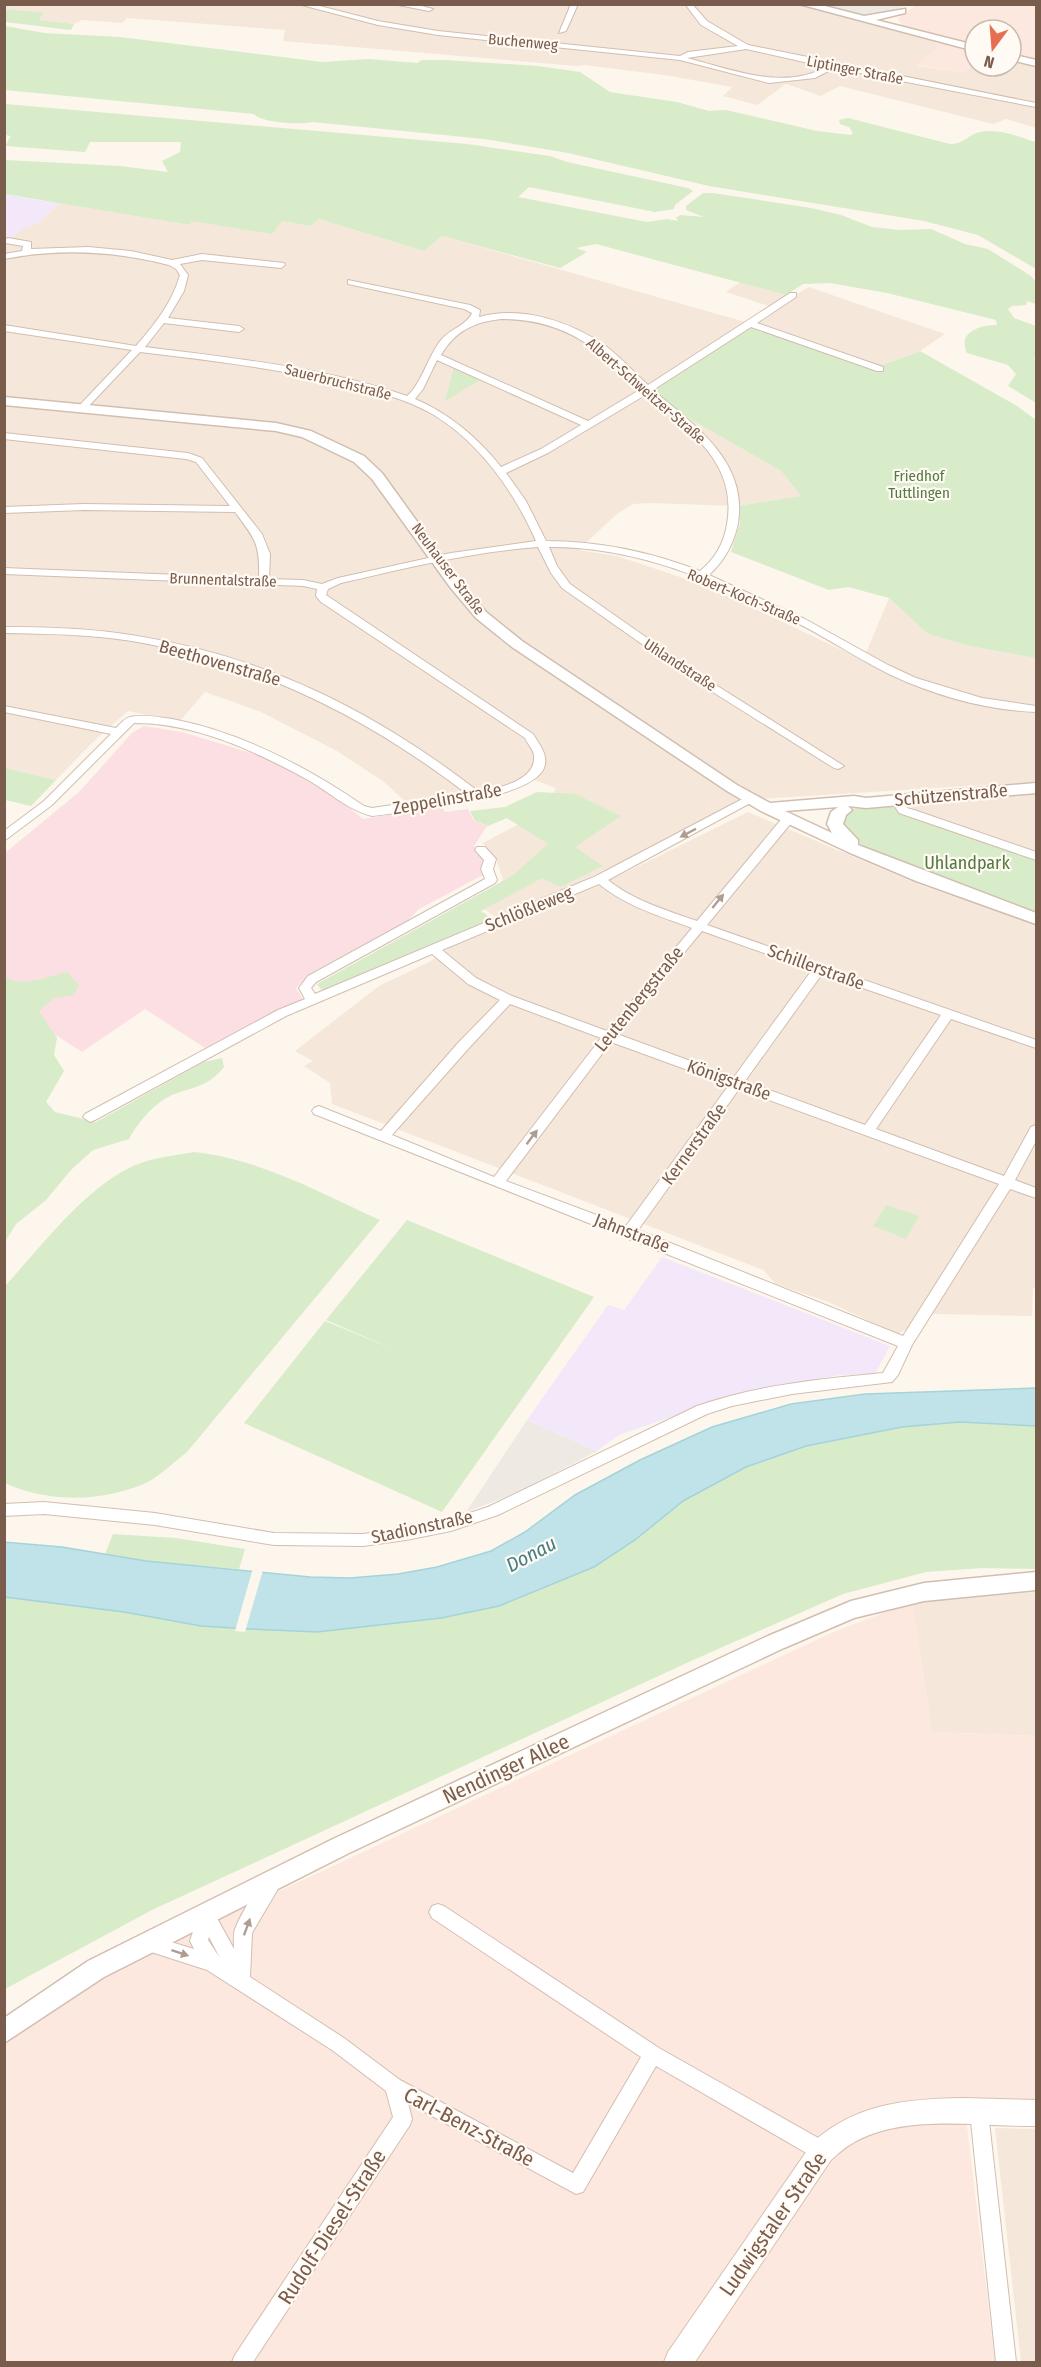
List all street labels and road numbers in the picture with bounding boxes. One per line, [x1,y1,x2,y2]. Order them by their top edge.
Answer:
street label: Buchenweg [487,30,559,54]
street label: Liptinger Straße [805,52,905,88]
street label: Albert-Schweitzer-Straße [583,334,709,448]
street label: Sauerbruchstraße [283,360,393,404]
street label: Neuhauser Straße [408,520,488,618]
street label: Robert-Koch-Straße [685,565,803,629]
street label: Brunnentalstraße [169,569,277,591]
street label: Beethovenstraße [157,635,283,691]
street label: Uhlandstraße [640,635,720,695]
street label: Zeppelinstraße [391,779,503,819]
street label: Schützenstraße [894,779,1009,811]
street label: Schlößleweg [482,881,577,937]
street label: Schillerstraße [764,939,868,995]
street label: Leutenbergstraße [590,942,688,1056]
street label: Königstraße [684,1055,774,1105]
street label: Kernerstraße [657,1099,731,1189]
street label: Jahnstraße [591,1209,673,1258]
street label: Stadionstraße [369,1505,475,1548]
street label: Nendinger Allee [439,1728,573,1810]
street label: Carl-Benz-Straße [399,2082,539,2172]
street label: Rudolf-Diesel-Straße [272,2145,392,2309]
street label: Ludwigstaler Straße [714,2147,832,2301]

